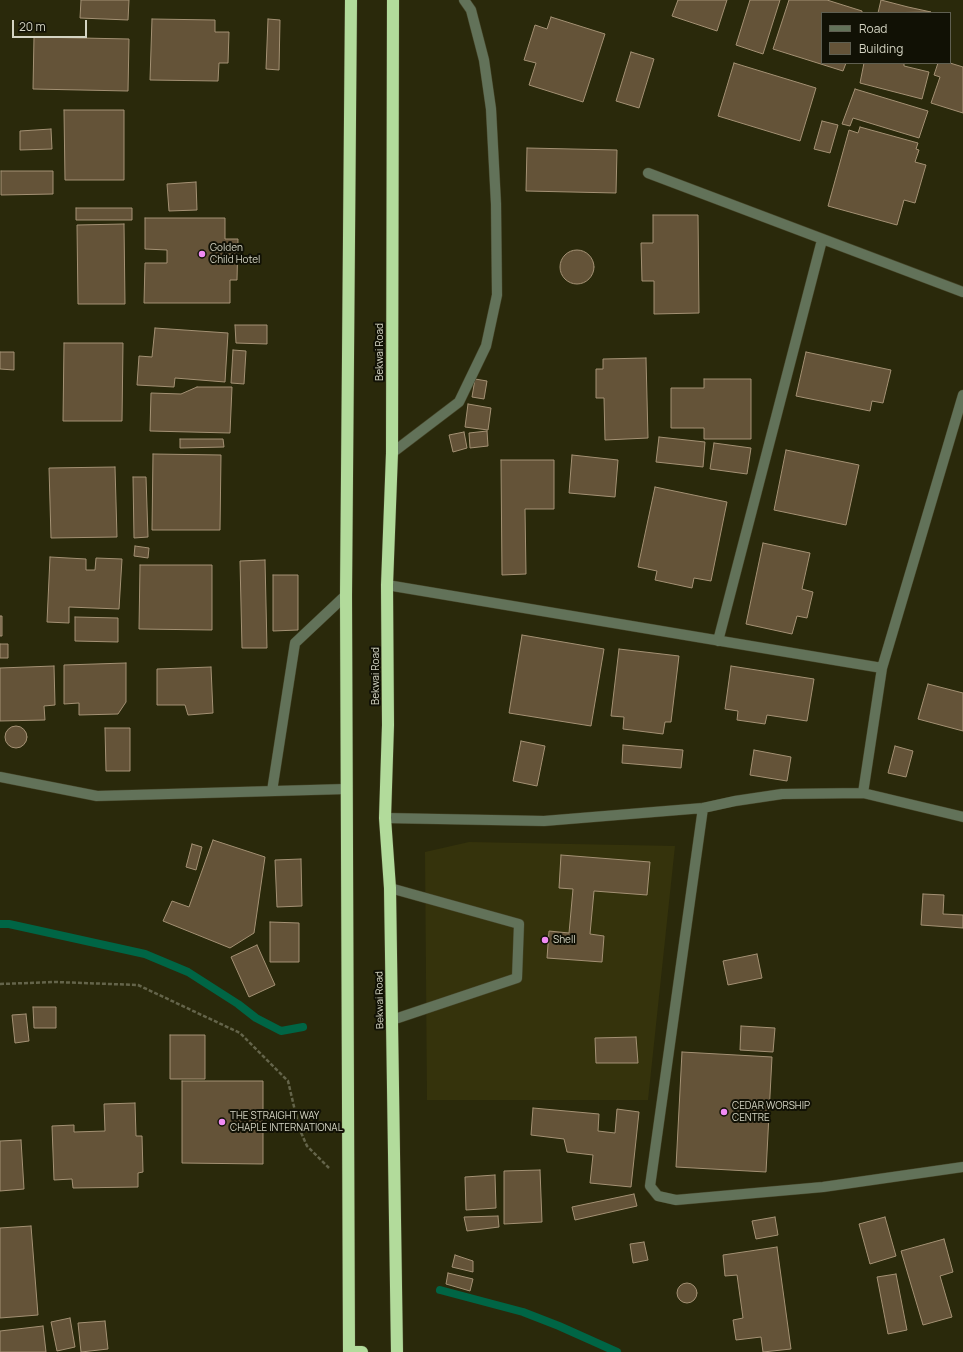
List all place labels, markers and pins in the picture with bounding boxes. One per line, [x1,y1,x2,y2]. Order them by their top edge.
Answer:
place label: Golden Child Hotel [210,242,260,266]
marker: Golden Child Hotel [197,249,207,259]
place label: Shell [553,934,576,946]
marker: Shell [540,935,550,945]
place label: CEDAR WORSHIP CENTRE [732,1100,810,1124]
marker: CEDAR WORSHIP CENTRE [719,1107,729,1117]
place label: THE STRAIGHT WAY CHAPLE INTERNATIONAL [230,1110,343,1134]
marker: THE STRAIGHT WAY CHAPLE INTERNATIONAL [217,1117,227,1127]

